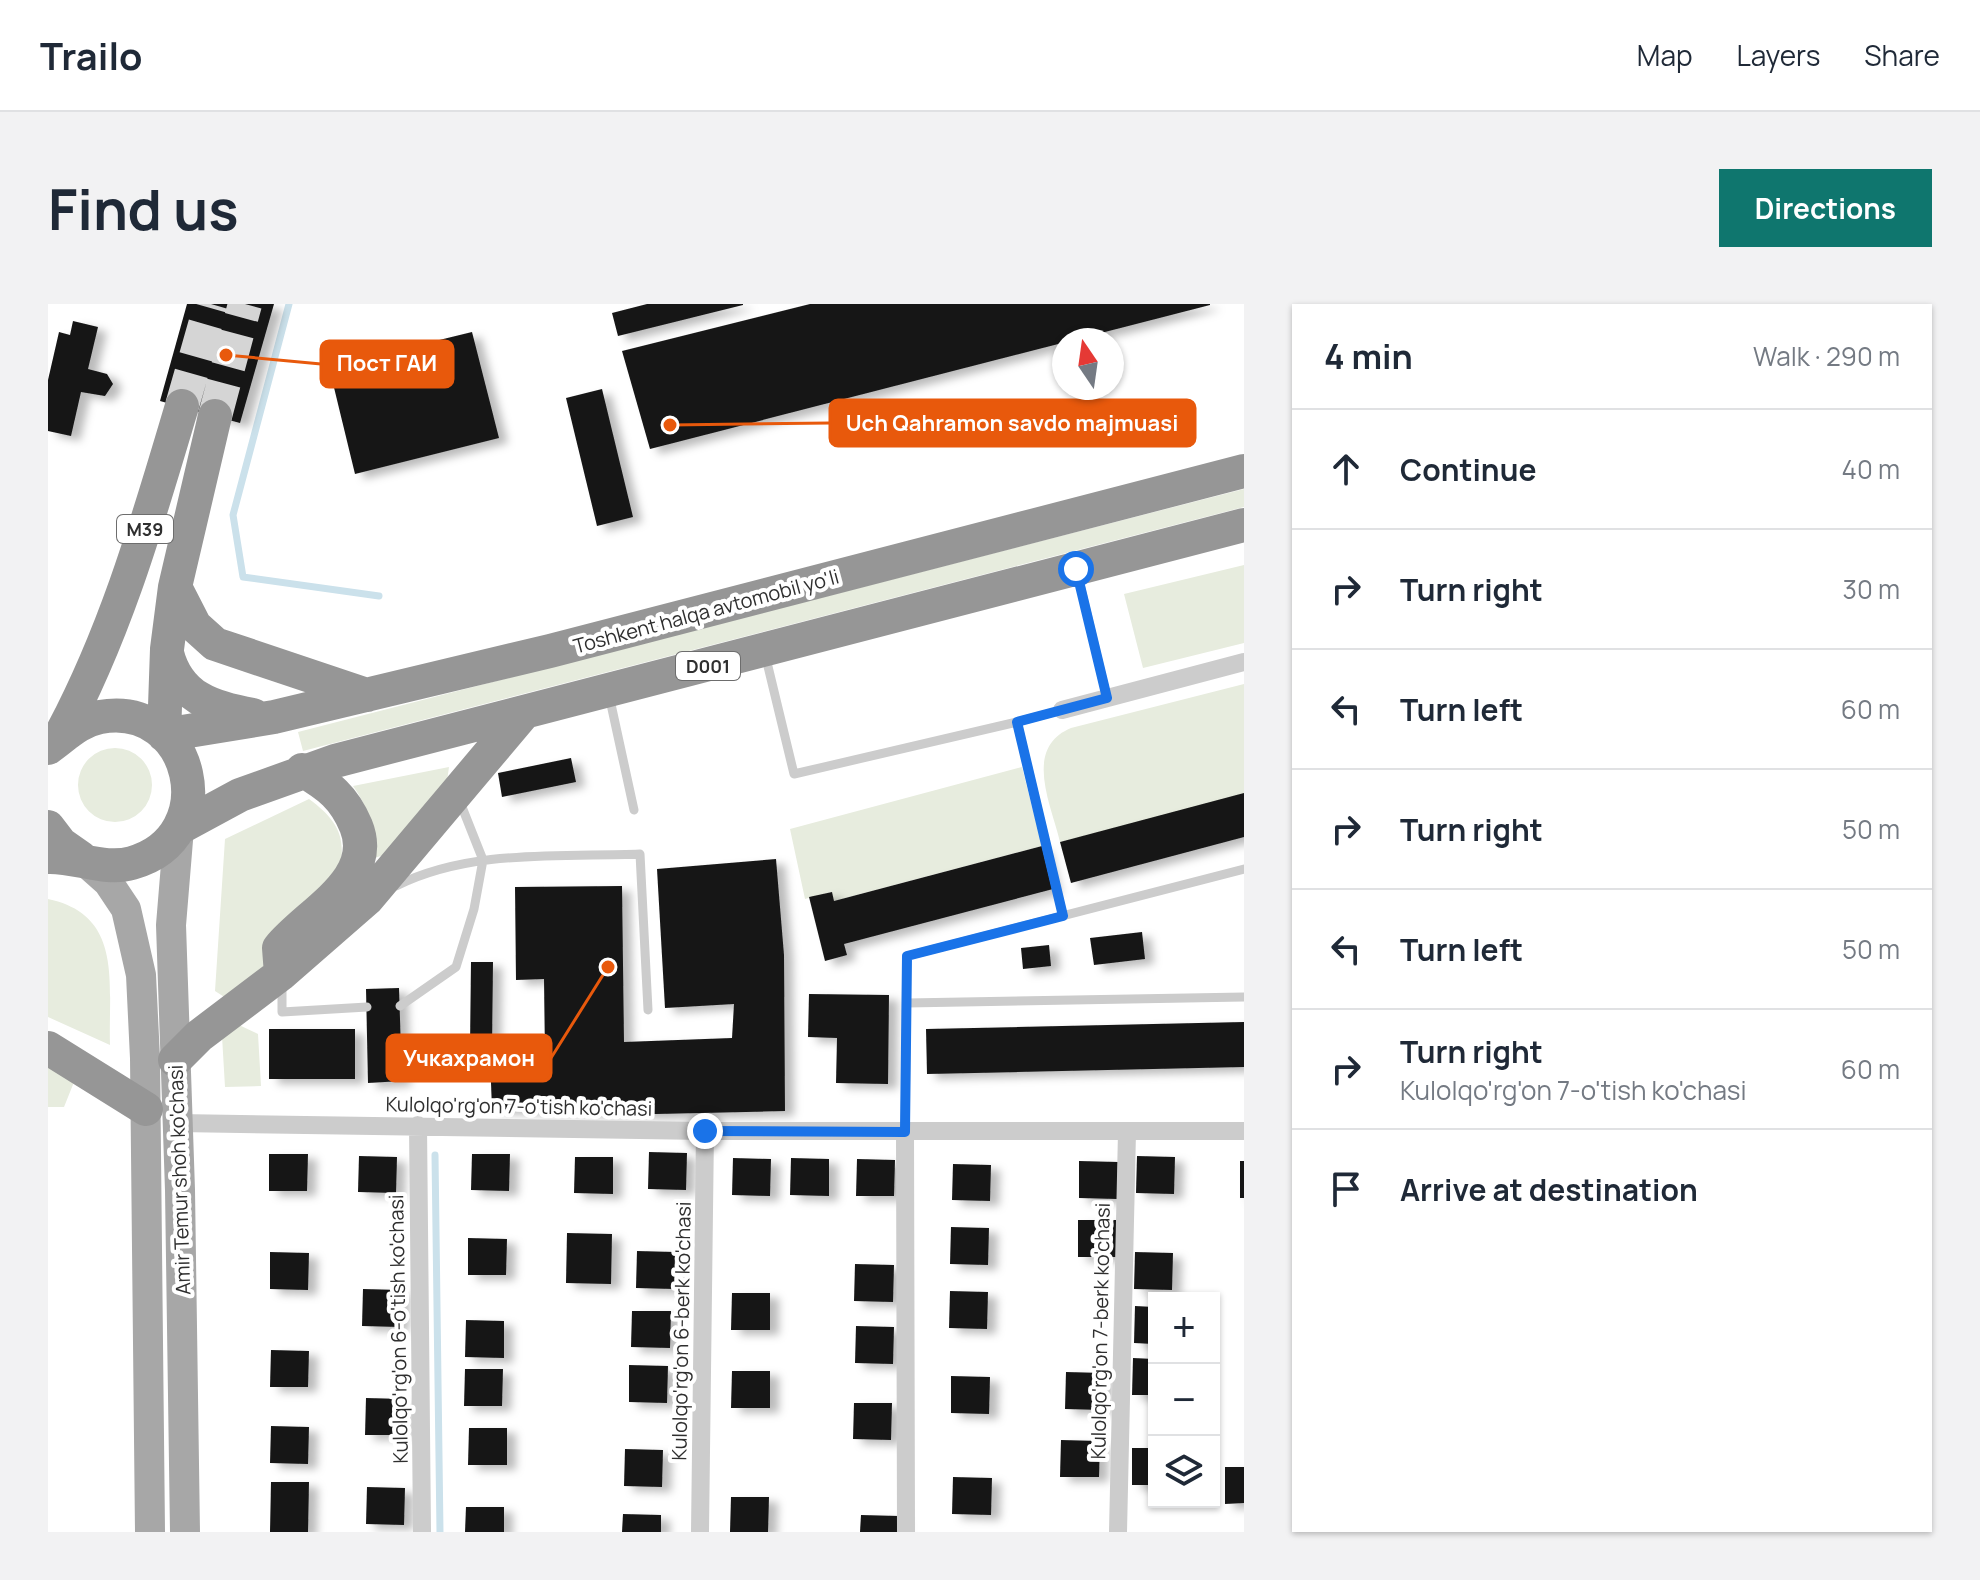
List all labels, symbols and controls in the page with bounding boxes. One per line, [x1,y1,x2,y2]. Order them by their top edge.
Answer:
text: Trailo [40,29,143,81]
text: Map [1637,36,1693,74]
text: Layers [1737,36,1820,74]
text: Share [1864,36,1940,74]
button: Directions [1719,169,1932,247]
text: Find us [48,170,239,247]
north arrow [1052,328,1124,400]
text: 4 min [1324,333,1413,379]
text: Walk · 290 m [1753,338,1900,374]
callout: Пост ГАИ [321,341,453,387]
text: Пост ГАИ [337,348,437,378]
callout: Uch Qahramon savdo majmuasi [830,400,1195,446]
text: Uch Qahramon savdo majmuasi [846,408,1178,438]
icon: ahead [1324,447,1368,491]
text: Continue [1400,449,1536,490]
text: 40 m [1842,451,1900,487]
road number: M39 [117,515,173,543]
route start [1058,551,1094,587]
street label: Toshkent halqa avtomobil yo'li [570,563,842,659]
icon: right [1324,567,1368,611]
text: Turn right [1400,569,1543,610]
text: 30 m [1843,571,1900,607]
road number: D001 [676,652,740,680]
icon: left [1324,687,1368,731]
text: Turn left [1400,689,1523,730]
text: 60 m [1841,691,1900,727]
icon: right [1324,807,1368,851]
text: Turn right [1400,809,1543,850]
text: 50 m [1842,811,1900,847]
icon: left [1324,927,1368,971]
text: Turn left [1400,929,1523,970]
text: 50 m [1842,931,1900,967]
text: Turn right [1400,1031,1543,1072]
callout: Учкахрамон [387,1035,551,1081]
text: Учкахрамон [403,1043,535,1073]
icon: right [1324,1047,1368,1091]
text: 60 m [1841,1051,1900,1087]
street label: Amir Temur shoh ko'chasi [161,1064,197,1296]
text: Kulolqo'rg'on 7-o'tish ko'chasi [1400,1072,1747,1108]
street label: Kulolqo'rg'on 7-o'tish ko'chasi [385,1090,653,1122]
route end [687,1113,723,1149]
icon: arrive [1324,1167,1368,1211]
text: Arrive at destination [1400,1169,1698,1210]
street label: Kulolqo'rg'on 6-o'tish ko'chasi [382,1194,414,1464]
street label: Kulolqo'rg'on 6-berk ko'chasi [665,1201,697,1461]
street label: Kulolqo'rg'on 7-berk ko'chasi [1084,1202,1116,1460]
map controls [1148,1292,1220,1508]
button: + [1148,1292,1220,1364]
button: − [1148,1364,1220,1436]
button: layers [1148,1436,1220,1508]

